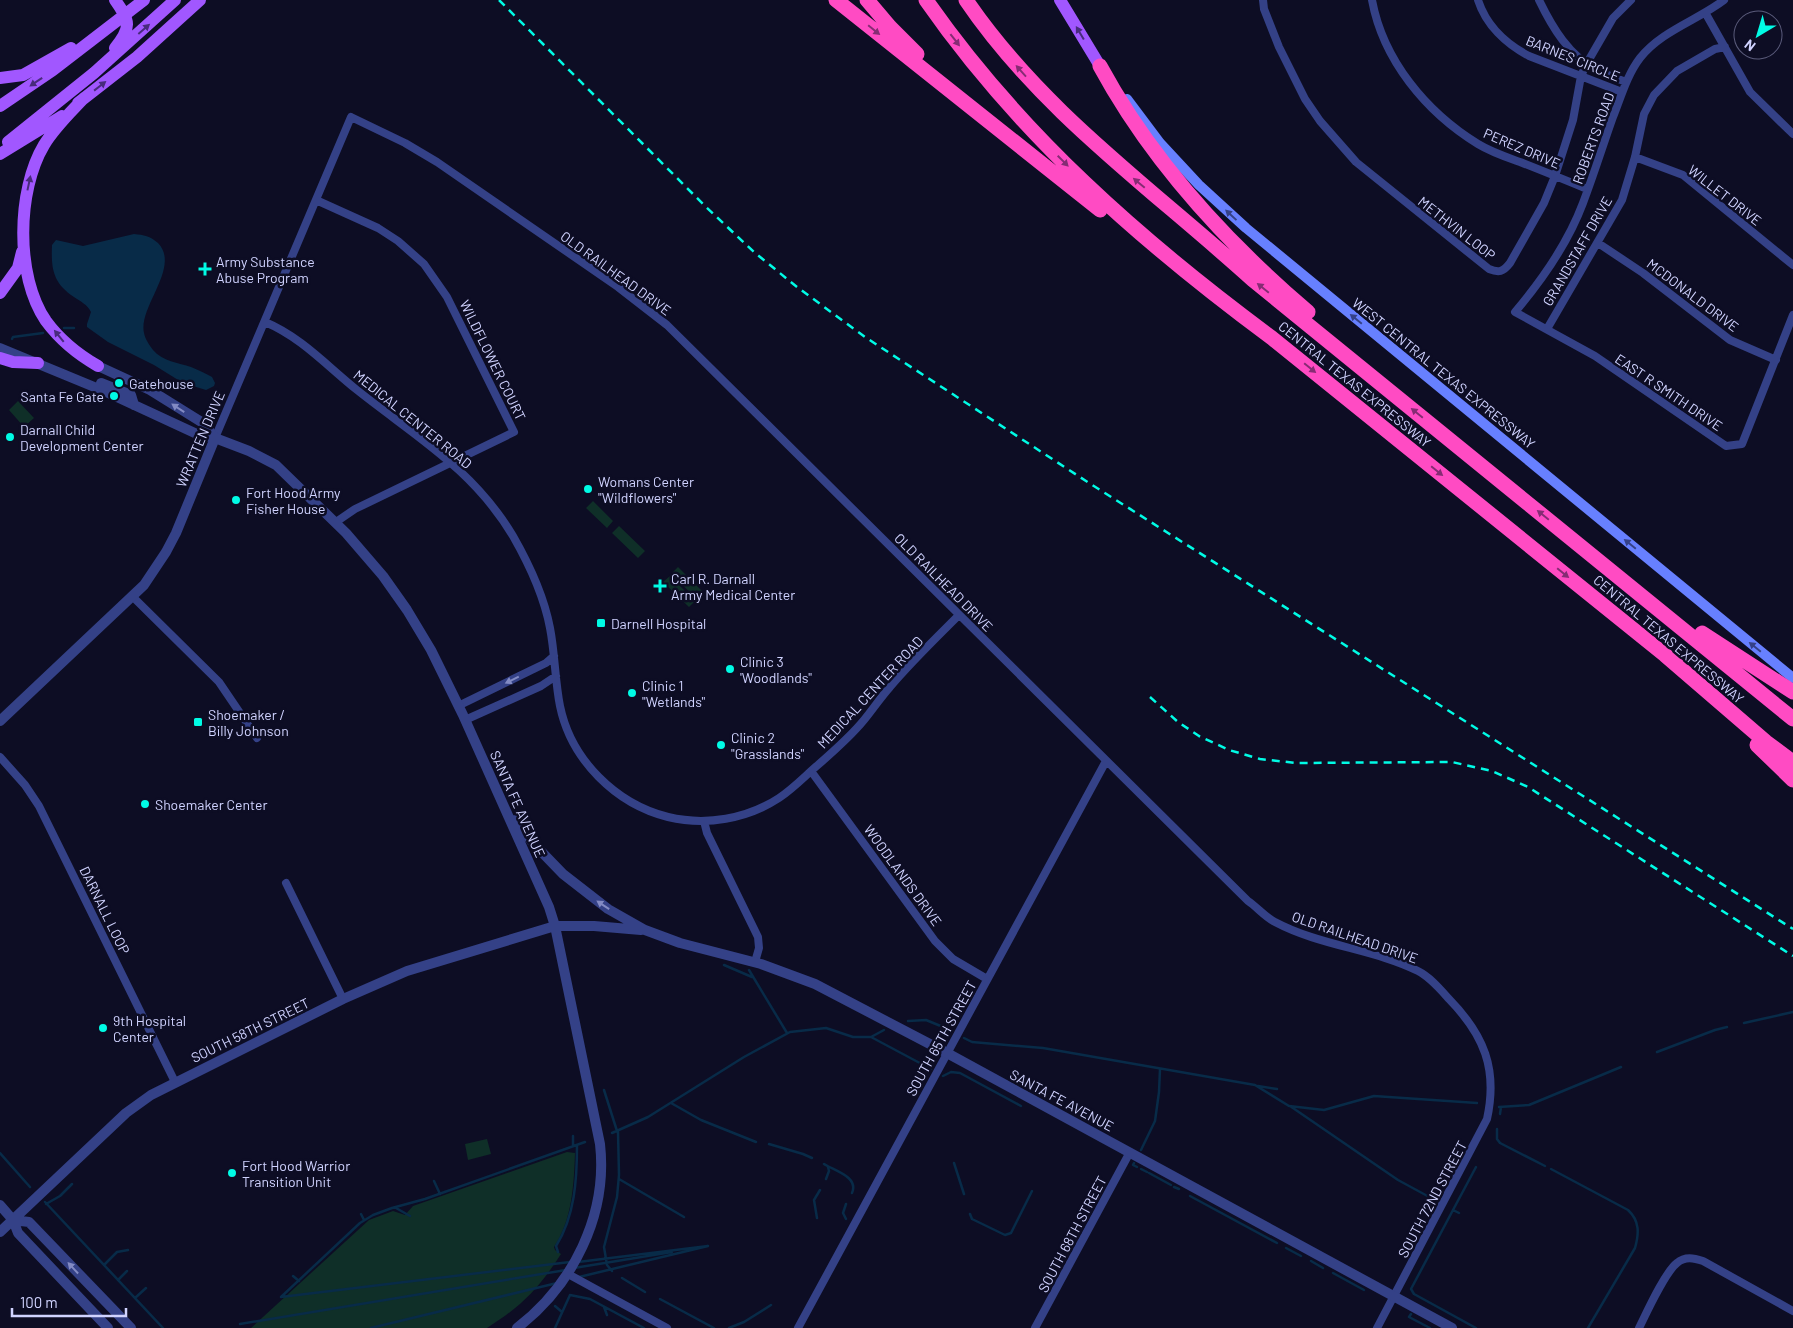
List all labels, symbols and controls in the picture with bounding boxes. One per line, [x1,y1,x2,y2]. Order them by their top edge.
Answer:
north arrow [1733,10,1783,60]
one-way arrow [138,24,150,35]
one-way arrow [867,25,880,36]
one-way arrow [1075,26,1084,39]
street label: BARNES CIRCLE [1524,31,1622,85]
one-way arrow [949,33,960,46]
text: N [1741,36,1759,55]
one-way arrow [1015,66,1027,78]
one-way arrow [29,77,42,87]
one-way arrow [93,81,106,92]
street label: ROBERTS ROAD [1569,90,1617,186]
street label: PEREZ DRIVE [1481,124,1563,172]
one-way arrow [1056,155,1068,167]
street label: WILLET DRIVE [1685,161,1765,229]
one-way arrow [25,176,33,191]
one-way arrow [1133,178,1145,189]
street label: METHVIN LOOP [1415,193,1499,263]
street label: GRANDSTAFF DRIVE [1539,193,1615,309]
one-way arrow [1226,209,1238,221]
street label: OLD RAILHEAD DRIVE [558,227,674,319]
place label: Army Substance Abuse Program [216,253,315,286]
street label: MCDONALD DRIVE [1644,255,1742,335]
marker: Army Substance Abuse Program [198,262,212,276]
one-way arrow [1257,283,1270,294]
street label: WEST CENTRAL TEXAS EXPRESSWAY [1349,294,1539,452]
street label: WILDFLOWER COURT [456,297,530,423]
one-way arrow [1350,313,1363,324]
street label: CENTRAL TEXAS EXPRESSWAY [1276,317,1434,451]
one-way arrow [54,330,65,343]
street label: EAST R SMITH DRIVE [1612,350,1726,434]
one-way arrow [1303,363,1316,374]
street label: MEDICAL CENTER ROAD [350,366,476,472]
place label: Gatehouse [129,375,194,392]
marker: Gatehouse [113,377,125,389]
place label: Santa Fe Gate [21,388,104,405]
street label: WRATTEN DRIVE [172,388,228,490]
marker: Santa Fe Gate [108,390,120,402]
one-way arrow [172,403,185,412]
one-way arrow [1411,408,1423,419]
place label: Darnall Child Development Center [20,421,144,454]
marker: Darnall Child Development Center [4,431,16,443]
one-way arrow [1430,465,1443,476]
place label: Womans Center "Wildflowers" [598,473,694,506]
marker: Womans Center "Wildflowers" [582,483,594,495]
place label: Fort Hood Army Fisher House [246,484,341,517]
marker: Fort Hood Army Fisher House [230,494,242,506]
one-way arrow [1537,510,1550,521]
street label: OLD RAILHEAD DRIVE [891,529,997,635]
one-way arrow [1623,539,1636,550]
one-way arrow [1556,567,1569,578]
place label: Carl R. Darnall Army Medical Center [671,570,795,603]
street label: CENTRAL TEXAS EXPRESSWAY [1590,571,1748,707]
marker: Carl R. Darnall Army Medical Center [653,579,667,593]
place label: Darnell Hospital [611,615,706,632]
marker: Darnell Hospital [595,617,607,629]
street label: MEDICAL CENTER ROAD [814,632,926,752]
one-way arrow [1749,642,1762,653]
place label: Clinic 3 'Woodlands" [740,653,812,686]
marker: Clinic 3 'Woodlands" [724,663,736,675]
one-way arrow [505,676,519,684]
place label: Clinic 1 "Wetlands" [642,677,706,710]
marker: Clinic 1 "Wetlands" [626,687,638,699]
place label: Shoemaker / Billy Johnson [208,706,289,739]
marker: Shoemaker / Billy Johnson [192,716,204,728]
place label: Clinic 2 "Grasslands" [731,729,805,762]
marker: Clinic 2 "Grasslands" [715,739,727,751]
street label: SANTA FE AVENUE [487,748,549,860]
place label: Shoemaker Center [155,796,268,813]
marker: Shoemaker Center [139,798,151,810]
street label: WOODLANDS DRIVE [860,821,946,929]
street label: DARNALL LOOP [76,863,134,957]
one-way arrow [596,900,610,910]
street label: OLD RAILHEAD DRIVE [1290,907,1420,967]
street label: SOUTH 65TH STREET [902,977,980,1099]
street label: SOUTH 58TH STREET [188,994,312,1066]
place label: 9th Hospital Center [113,1012,186,1045]
marker: 9th Hospital Center [97,1022,109,1034]
street label: SANTA FE AVENUE [1007,1065,1117,1135]
street label: SOUTH 72ND STREET [1394,1138,1470,1260]
place label: Fort Hood Warrior Transition Unit [242,1157,350,1190]
marker: Fort Hood Warrior Transition Unit [226,1167,238,1179]
street label: SOUTH 68TH STREET [1034,1173,1110,1295]
one-way arrow [67,1262,79,1274]
scale bar [12,1286,126,1318]
text: 100 m [20,1293,58,1311]

